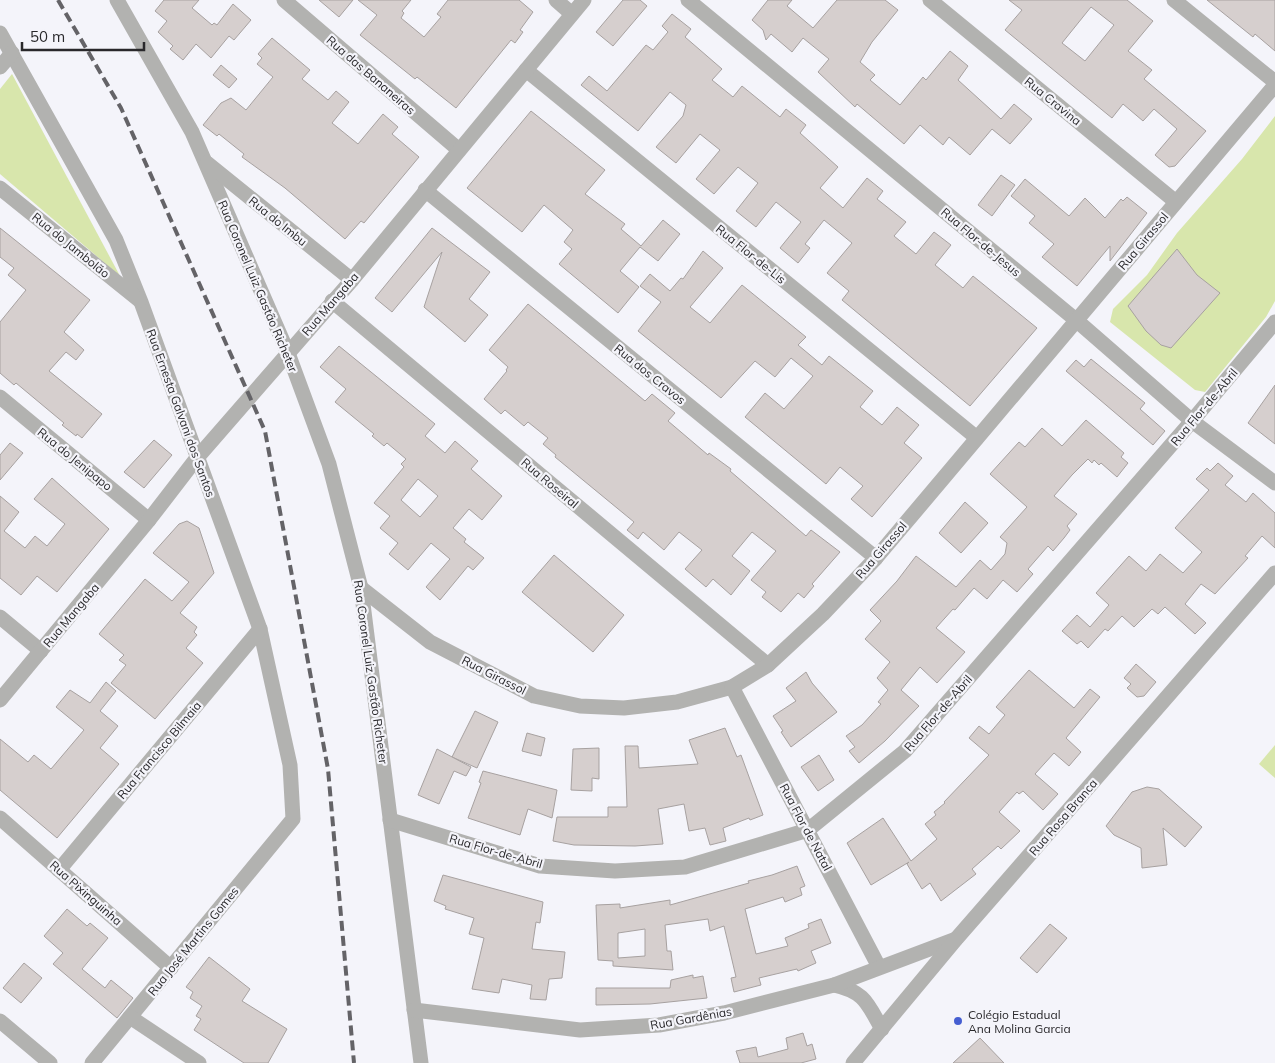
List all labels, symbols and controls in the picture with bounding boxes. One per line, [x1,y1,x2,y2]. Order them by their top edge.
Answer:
scale bar [22,20,145,52]
text: 50 m [30,27,65,46]
street label: Rua das Bananeiras [324,32,418,118]
street label: Rua Cravina [1022,74,1084,128]
street label: Rua do Imbu [246,193,310,249]
street label: Rua Coronel Luiz Gastão Richeter [215,198,301,375]
street label: Rua Flor-de-Jesus [938,204,1024,280]
street label: Rua do Jambolão [29,209,113,281]
street label: Rua Girassol [1115,209,1171,273]
street label: Rua Flor-de-Lis [713,221,789,287]
street label: Rua Mangaba [298,269,362,339]
street label: Rua Ernesta Galvani dos Santos [144,327,219,499]
street label: Rua dos Cravos [611,341,689,407]
street label: Rua Flor-de-Abril [1167,365,1241,449]
street label: Rua do Jenipapo [35,424,115,494]
street label: Rua Roseiral [518,455,582,511]
street label: Rua Girassol [852,519,910,581]
street label: Rua Coronel Luiz Gastão Richeter [351,579,391,765]
street label: Rua Mangaba [40,580,102,650]
street label: Rua Girassol [459,652,529,698]
street label: Rua Flor-de-Abril [901,672,975,754]
street label: Rua Francisco Bilmaia [114,698,204,802]
street label: Rua Rosa Branca [1026,776,1100,858]
street label: Rua Flor de Natal [777,781,835,873]
street label: Rua Flor-de-Abril [448,831,544,871]
street label: Rua Pixinguinha [47,858,125,928]
street label: Rua José Martins Gomes [144,883,242,999]
street label: Rua Gardênias [649,1003,733,1033]
place label: Colégio Estadual Ana Molina Garcia [968,1007,1071,1036]
marker: Colégio Estadual Ana Molina Garcia [952,1015,964,1027]

